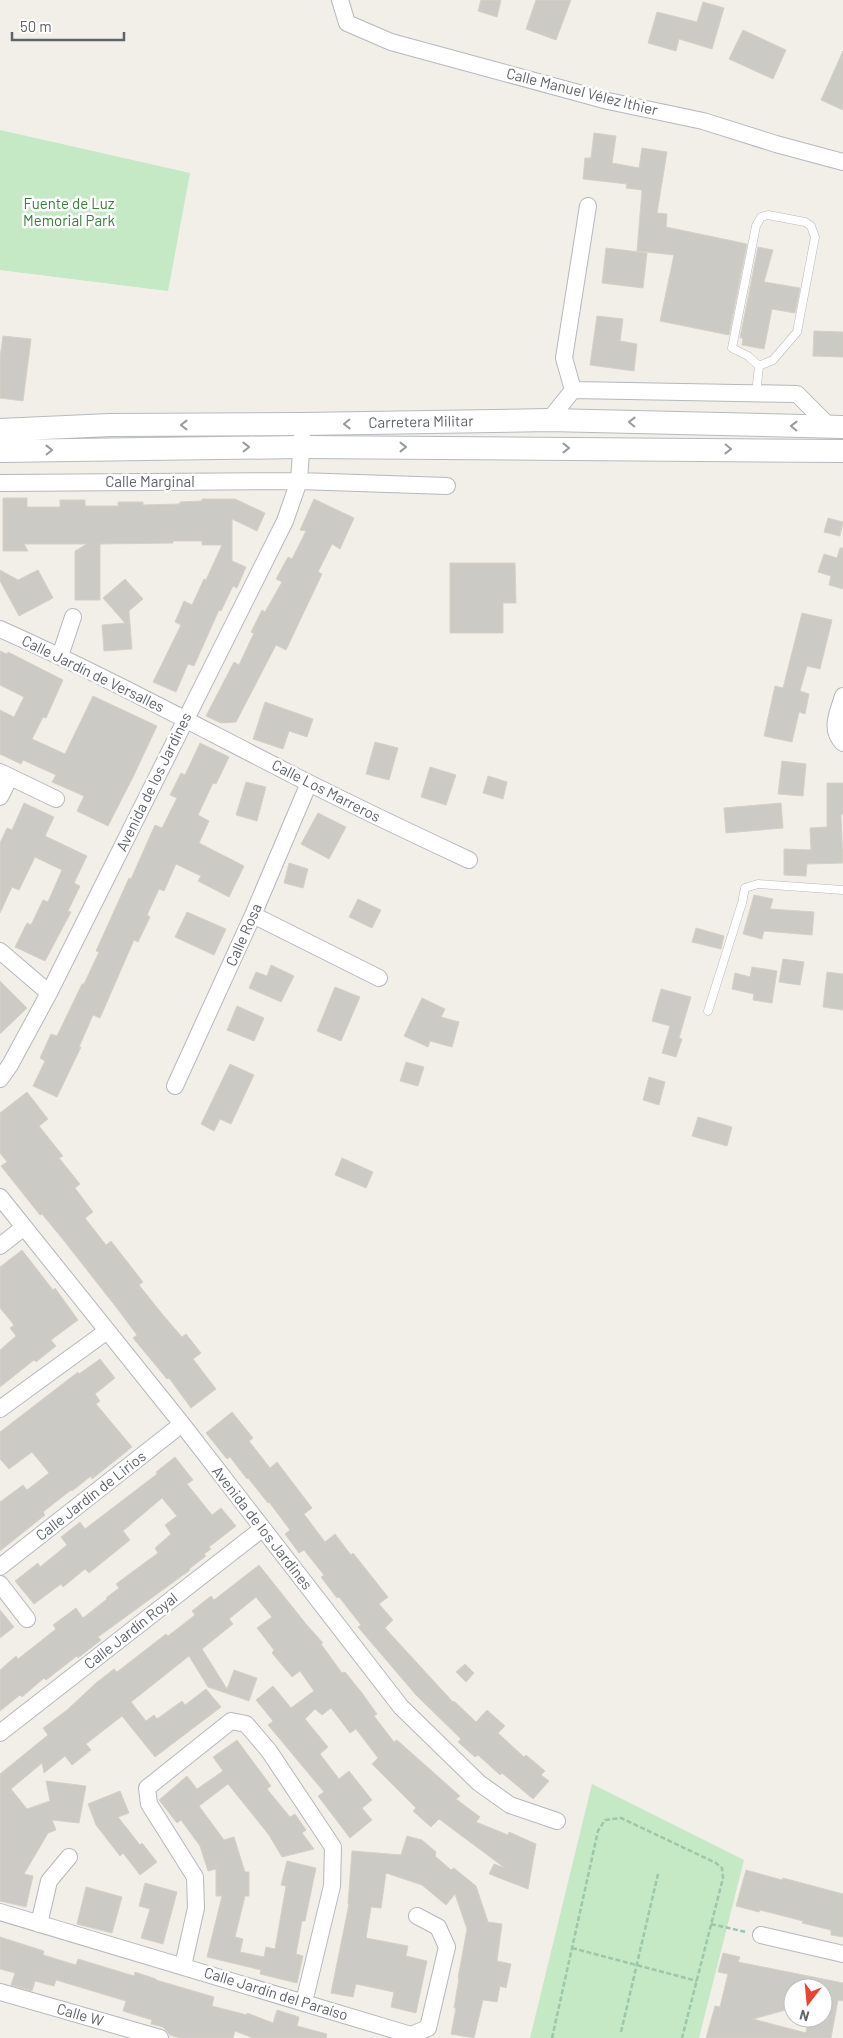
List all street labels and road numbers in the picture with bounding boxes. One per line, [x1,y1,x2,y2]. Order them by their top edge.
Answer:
street label: Calle Manuel Vélez Ithier [505,63,660,119]
street label: Carretera Militar [368,411,474,431]
street label: Calle Marginal [105,472,195,490]
street label: Calle Jardín de Versalles [19,631,168,715]
street label: Avenida de los Jardines [112,709,195,854]
street label: Calle Los Marreros [269,755,384,825]
street label: Calle Rosa [221,900,265,969]
street label: Calle Jardín de Lirios [32,1447,149,1544]
street label: Avenida de los Jardines [209,1462,317,1593]
street label: Calle Jardín Royal [80,1588,181,1672]
street label: Calle Jardín del Paraíso [202,1963,350,2024]
street label: Calle W [55,1999,106,2029]

